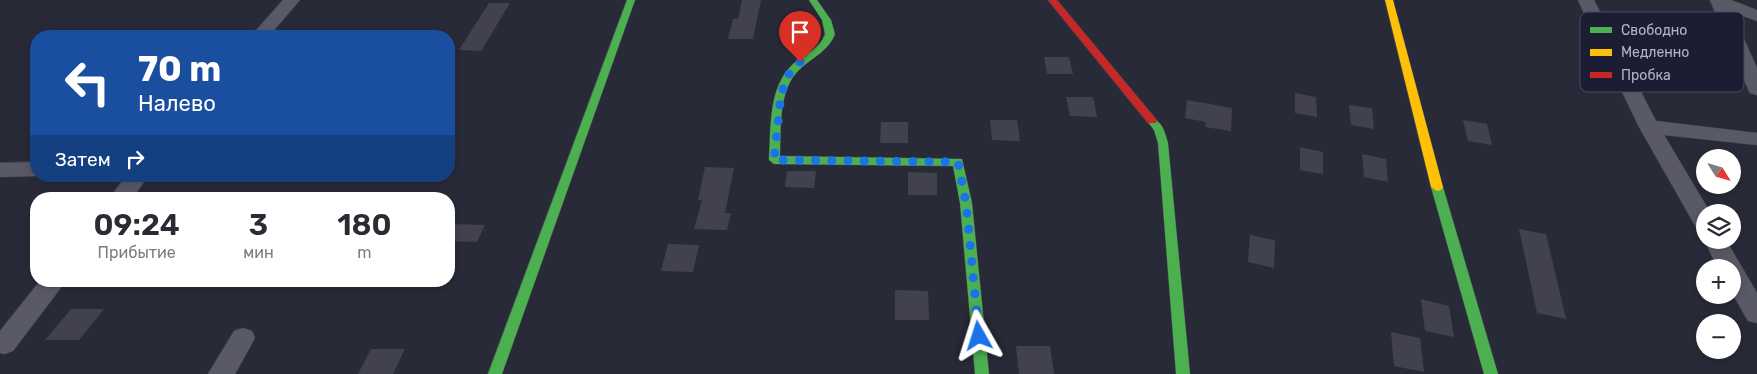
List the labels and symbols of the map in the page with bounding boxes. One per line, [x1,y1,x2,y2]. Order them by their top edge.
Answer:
pin [779,11,821,62]
legend [1580,12,1744,92]
text: Свободно [1621,22,1687,39]
text: Медленно [1621,44,1689,61]
text: Пробка [1621,67,1671,84]
north arrow [1696,149,1741,194]
position arrow [952,309,1004,361]

